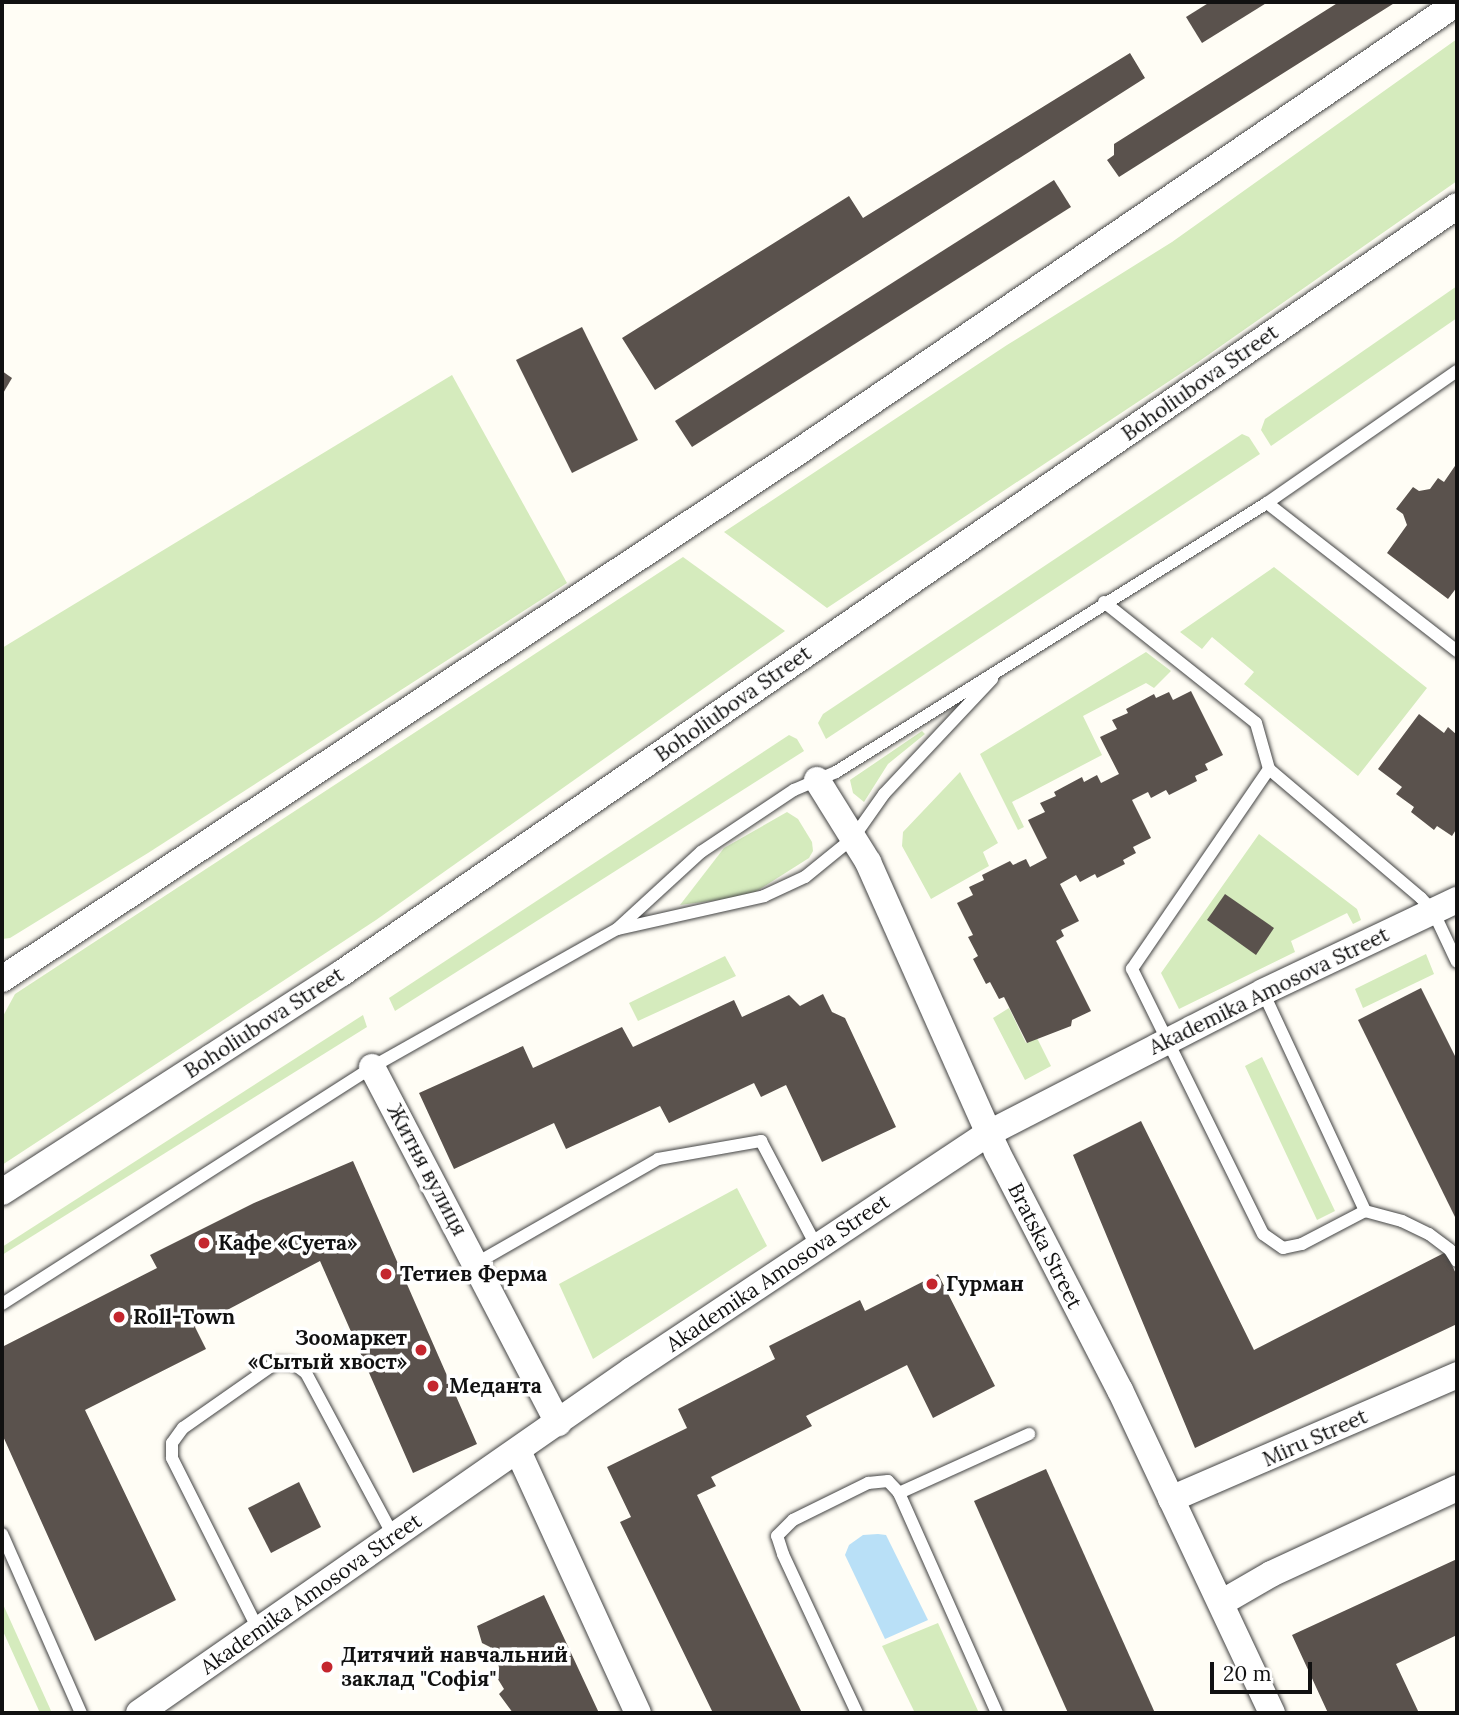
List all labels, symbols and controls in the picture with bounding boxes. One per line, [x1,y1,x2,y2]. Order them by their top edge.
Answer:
street label: Boholiubova Street [1117,320,1283,446]
street label: Boholiubova Street [650,641,816,767]
street label: Akademika Amosova Street [1145,922,1393,1060]
street label: Boholiubova Street [180,962,348,1084]
street label: Житня вулиця [382,1100,472,1240]
street label: Bratska Street [1003,1179,1087,1313]
street label: Akademika Amosova Street [662,1189,894,1357]
place label: Кафе «Суета» [218,1230,357,1256]
marker: Кафе «Суета» [196,1235,212,1251]
place label: Тетиев Ферма [400,1261,547,1287]
marker: Тетиев Ферма [378,1266,394,1282]
place label: Гурман [946,1271,1024,1297]
marker: Гурман [924,1276,940,1292]
place label: Roll-Town [133,1304,235,1330]
marker: Roll-Town [111,1309,127,1325]
place label: Зоомаркет «Сытый хвост» [248,1325,407,1375]
marker: Зоомаркет «Сытый хвост» [413,1342,429,1358]
place label: Меданта [449,1373,542,1399]
marker: Меданта [423,1376,443,1396]
street label: Miru Street [1259,1404,1371,1472]
street label: Akademika Amosova Street [196,1508,426,1680]
place label: Дитячий навчальний заклад "Софія" [341,1642,568,1692]
scale bar [1214,1648,1316,1692]
marker: Дитячий навчальний заклад "Софія" [319,1659,335,1675]
text: 20 m [1223,1660,1272,1687]

